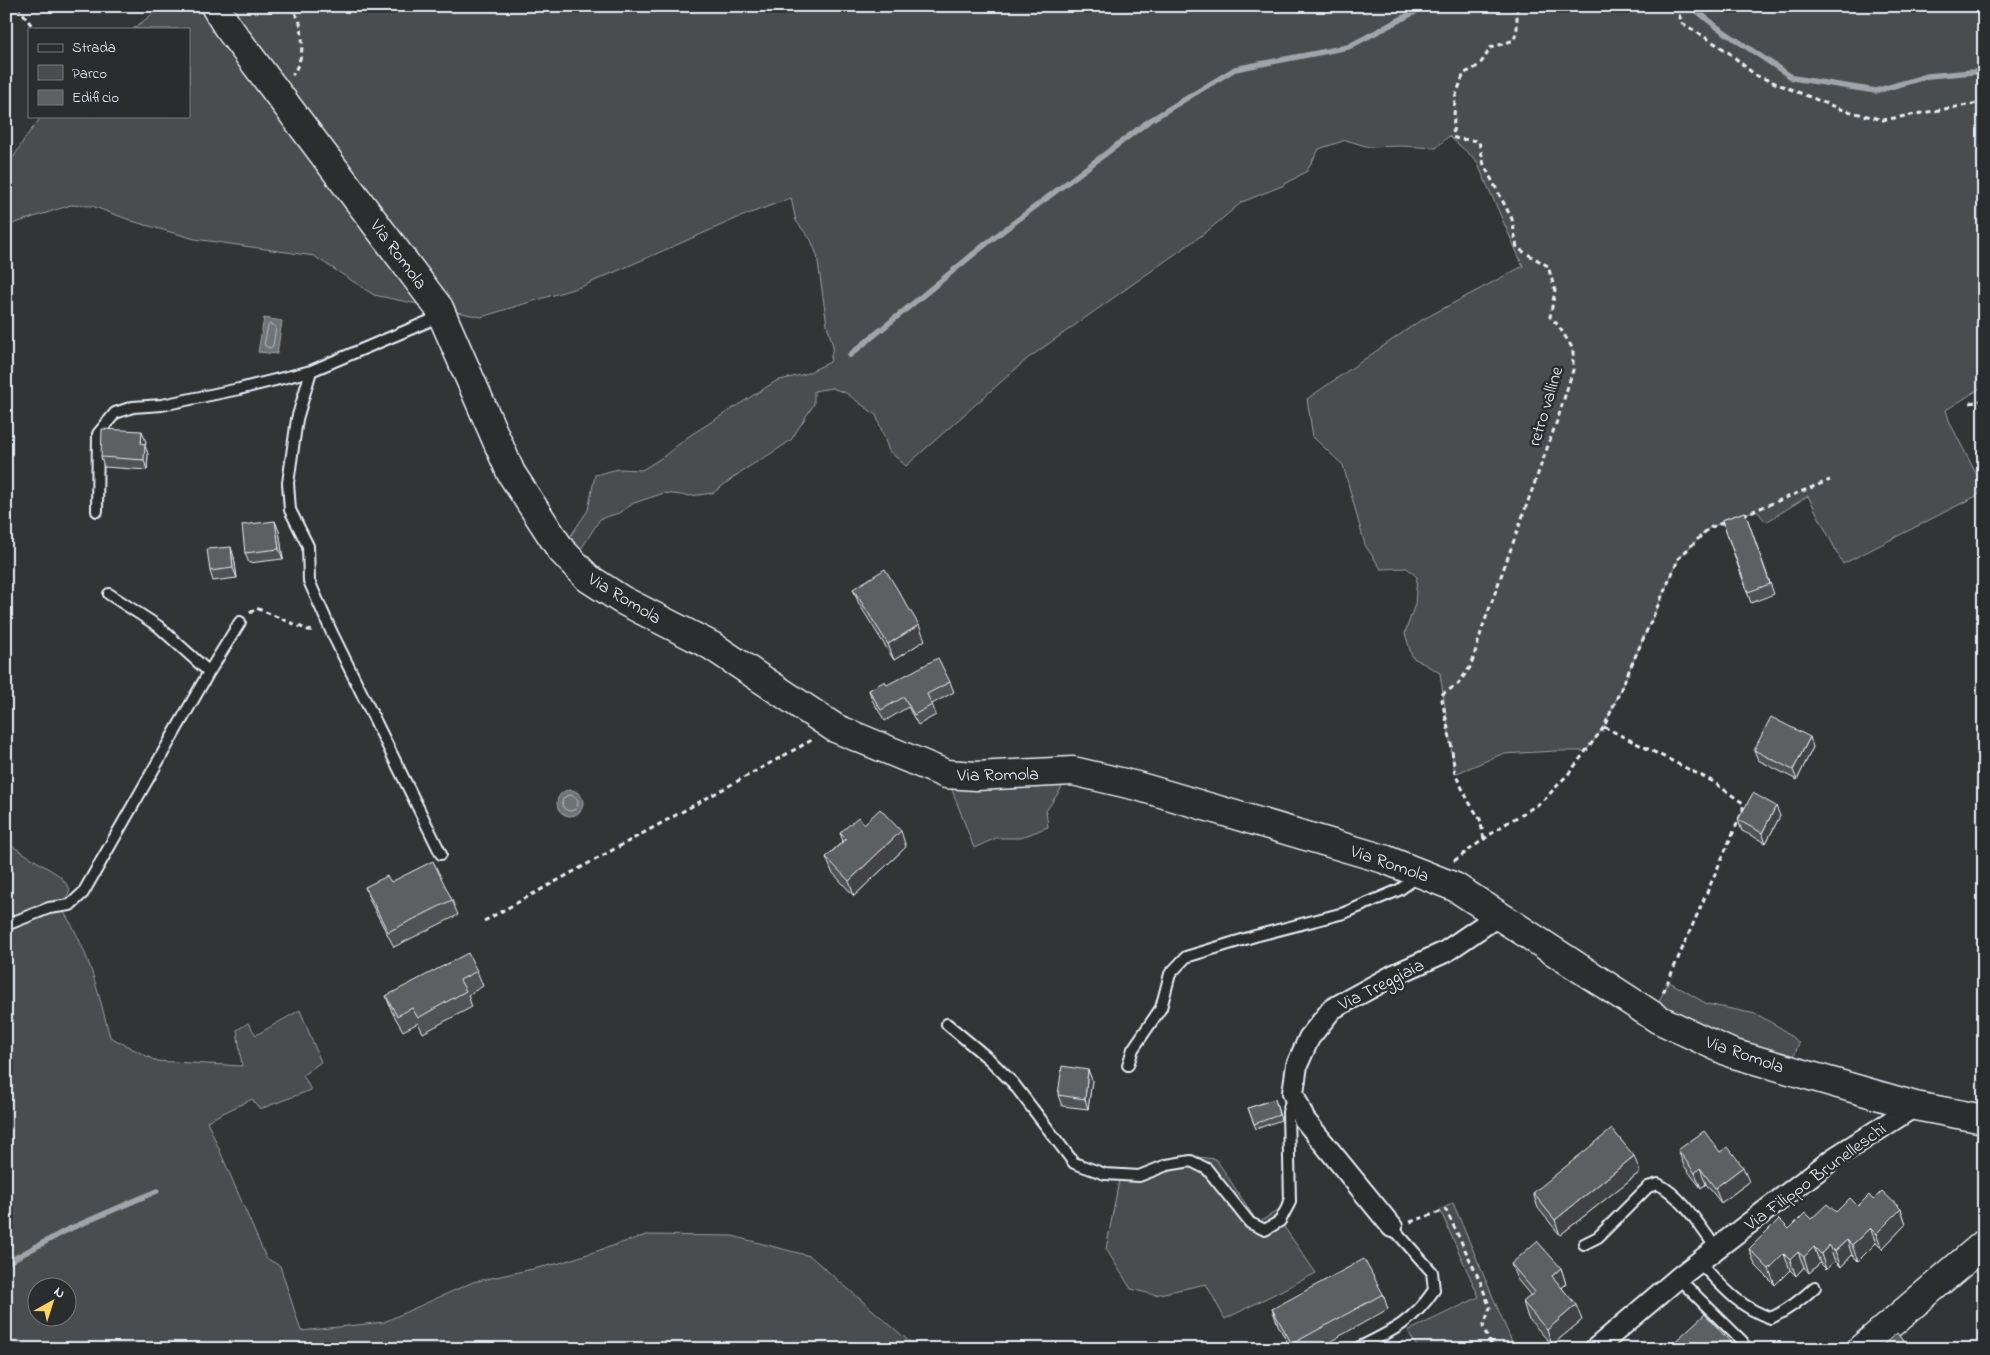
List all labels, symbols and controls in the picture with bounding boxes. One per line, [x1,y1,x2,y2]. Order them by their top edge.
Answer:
legend [28,28,190,118]
text: Strada [72,37,116,59]
text: Parco [72,63,107,85]
text: Edificio [72,87,119,109]
street label: Via Romola [362,214,432,296]
street label: retro valline [1522,363,1572,450]
street label: Via Romola [581,567,666,632]
street label: Via Romola [956,762,1039,790]
street label: Via Romola [1346,839,1432,890]
street label: Via Treggiaia [1334,953,1430,1020]
street label: Via Romola [1701,1030,1787,1081]
street label: Via Filippo Brunelleschi [1739,1117,1892,1239]
north arrow [28,1278,78,1328]
text: N [49,1282,70,1304]

